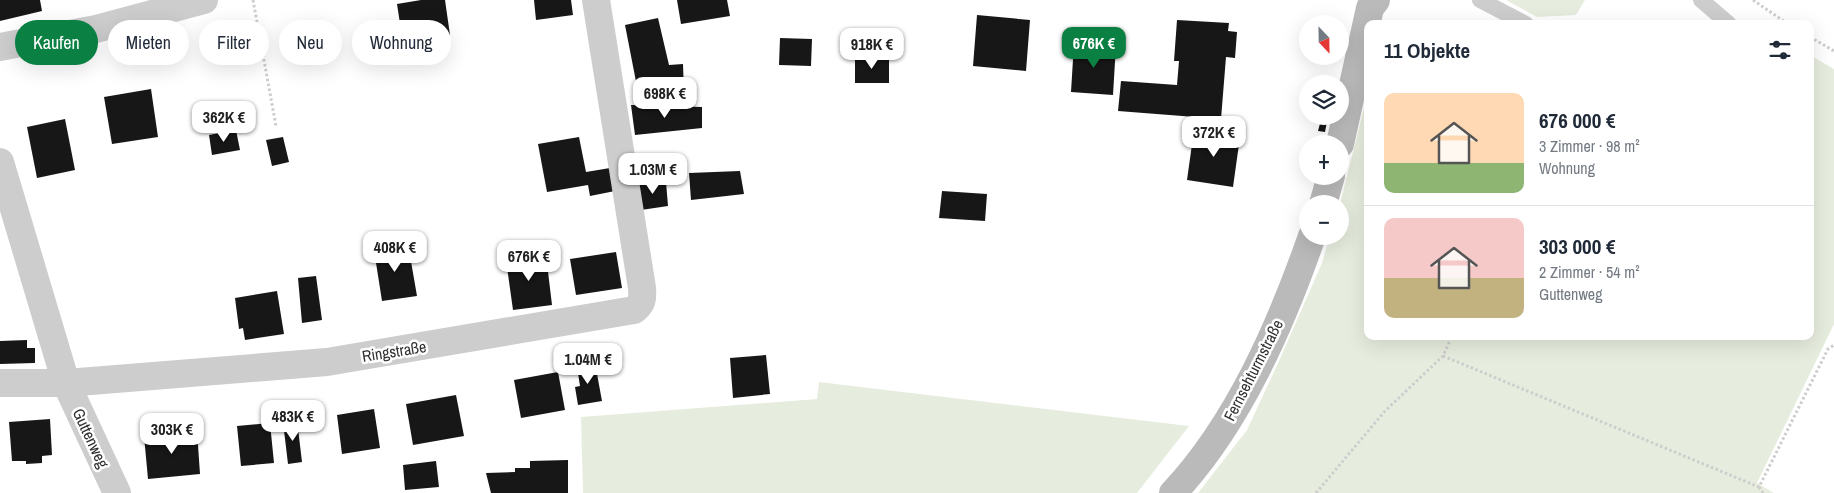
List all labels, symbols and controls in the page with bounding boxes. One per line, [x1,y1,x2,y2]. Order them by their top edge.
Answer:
north arrow [1299,15,1349,65]
map controls [1299,15,1349,245]
chip: Kaufen [15,20,98,65]
chip: Mieten [108,20,189,65]
chip: Filter [199,20,269,65]
chip: Neu [279,20,342,65]
chip: Wohnung [352,20,451,65]
pin: 676K € [1053,27,1135,69]
pin: 918K € [831,28,913,70]
text: 676K € [1073,32,1115,54]
text: 918K € [851,33,893,55]
text: 11 Objekte [1384,36,1470,65]
icon: filters [1766,36,1794,64]
button: layers [1299,75,1349,125]
pin: 698K € [624,76,706,119]
text: 698K € [644,82,686,104]
pin: 362K € [183,100,265,143]
text: 362K € [203,106,245,128]
text: 676 000 € [1539,106,1616,135]
icon: home [1424,113,1484,173]
pin: 372K € [1173,116,1255,158]
text: 372K € [1193,121,1235,143]
button: + [1299,135,1349,185]
text: 3 Zimmer · 98 m² [1539,135,1640,157]
pin: 1.03M € [607,152,699,195]
text: Wohnung [1539,157,1595,179]
text: 1.03M € [629,158,677,180]
button: − [1299,195,1349,245]
pin: 408K € [354,230,436,273]
text: 303 000 € [1539,232,1616,261]
text: 408K € [374,236,416,258]
icon: home [1424,238,1484,298]
pin: 676K € [488,240,570,282]
text: 676K € [508,245,550,267]
text: 2 Zimmer · 54 m² [1539,261,1640,283]
text: Guttenweg [1539,283,1602,305]
street label: Fernsehturmstraße [1218,316,1288,424]
street label: Ringstraße [360,335,428,367]
pin: 1.04M € [542,342,634,385]
text: 1.04M € [564,348,612,370]
pin: 483K € [252,400,334,442]
street label: Guttenweg [68,405,115,472]
text: 483K € [272,405,314,427]
pin: 303K € [131,412,213,455]
text: 303K € [151,418,193,440]

